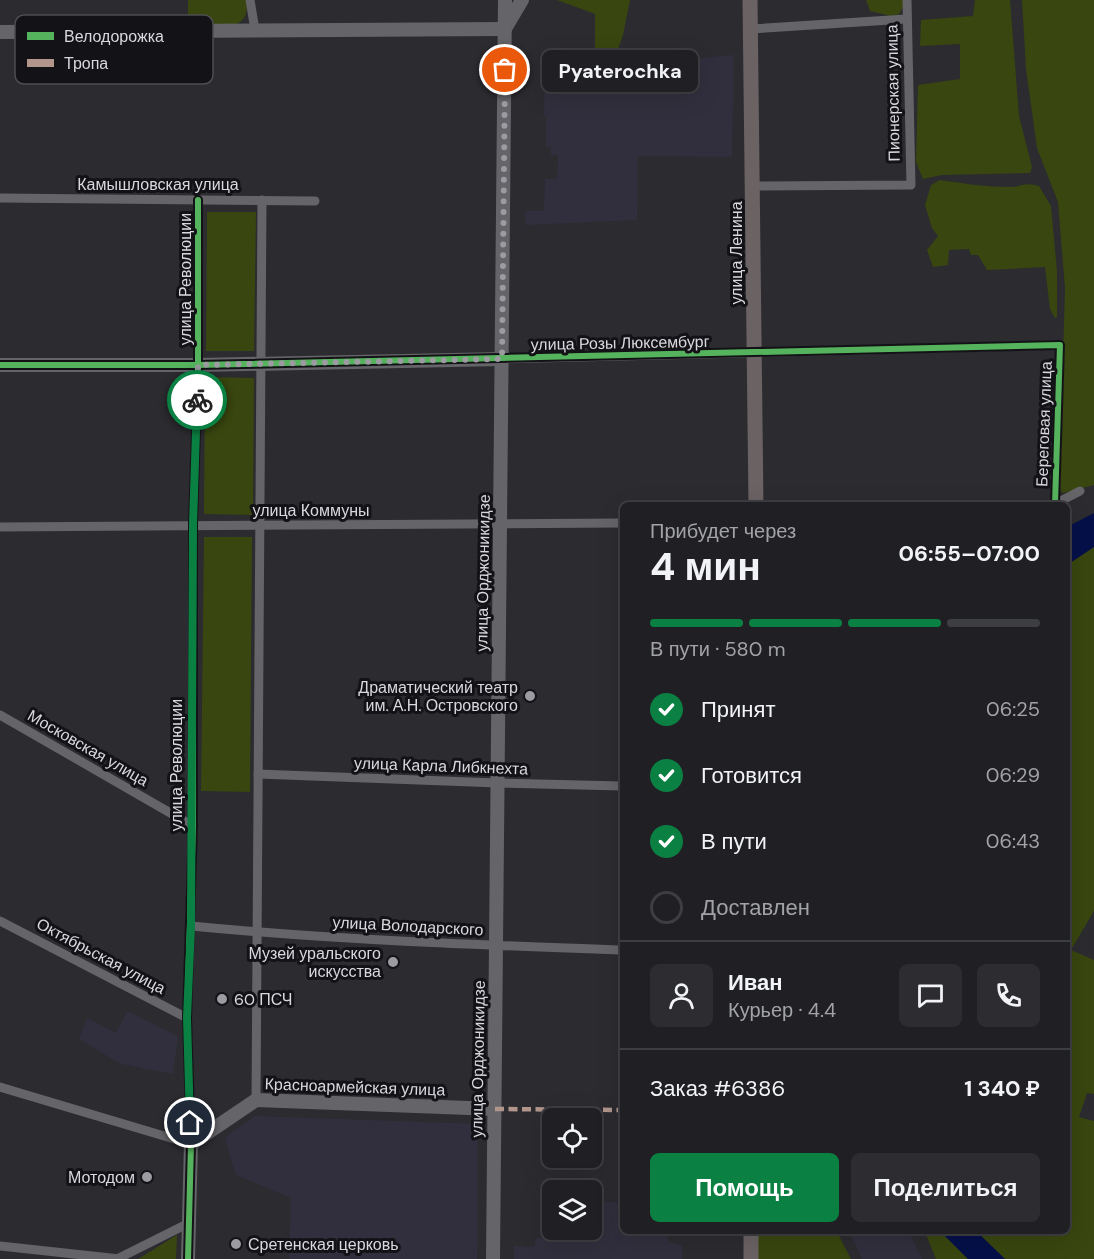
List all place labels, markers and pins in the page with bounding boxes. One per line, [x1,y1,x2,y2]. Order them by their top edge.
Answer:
pin [479,44,530,95]
callout: Pyaterochka [541,49,697,91]
place label: Драматический театр им. А.Н. Островского [358,677,518,716]
marker: Драматический театр им. А.Н. Островского [523,689,537,703]
place label: Музей уральского искусства [248,943,381,982]
marker: Музей уральского искусства [386,955,400,969]
place label: 60 ПСЧ [234,989,292,1010]
marker: 60 ПСЧ [215,992,229,1006]
pin [164,1097,215,1148]
place label: Мотодом [68,1167,135,1188]
marker: Мотодом [140,1170,154,1184]
place label: Сретенская церковь [248,1234,399,1255]
marker: Сретенская церковь [229,1237,243,1251]

